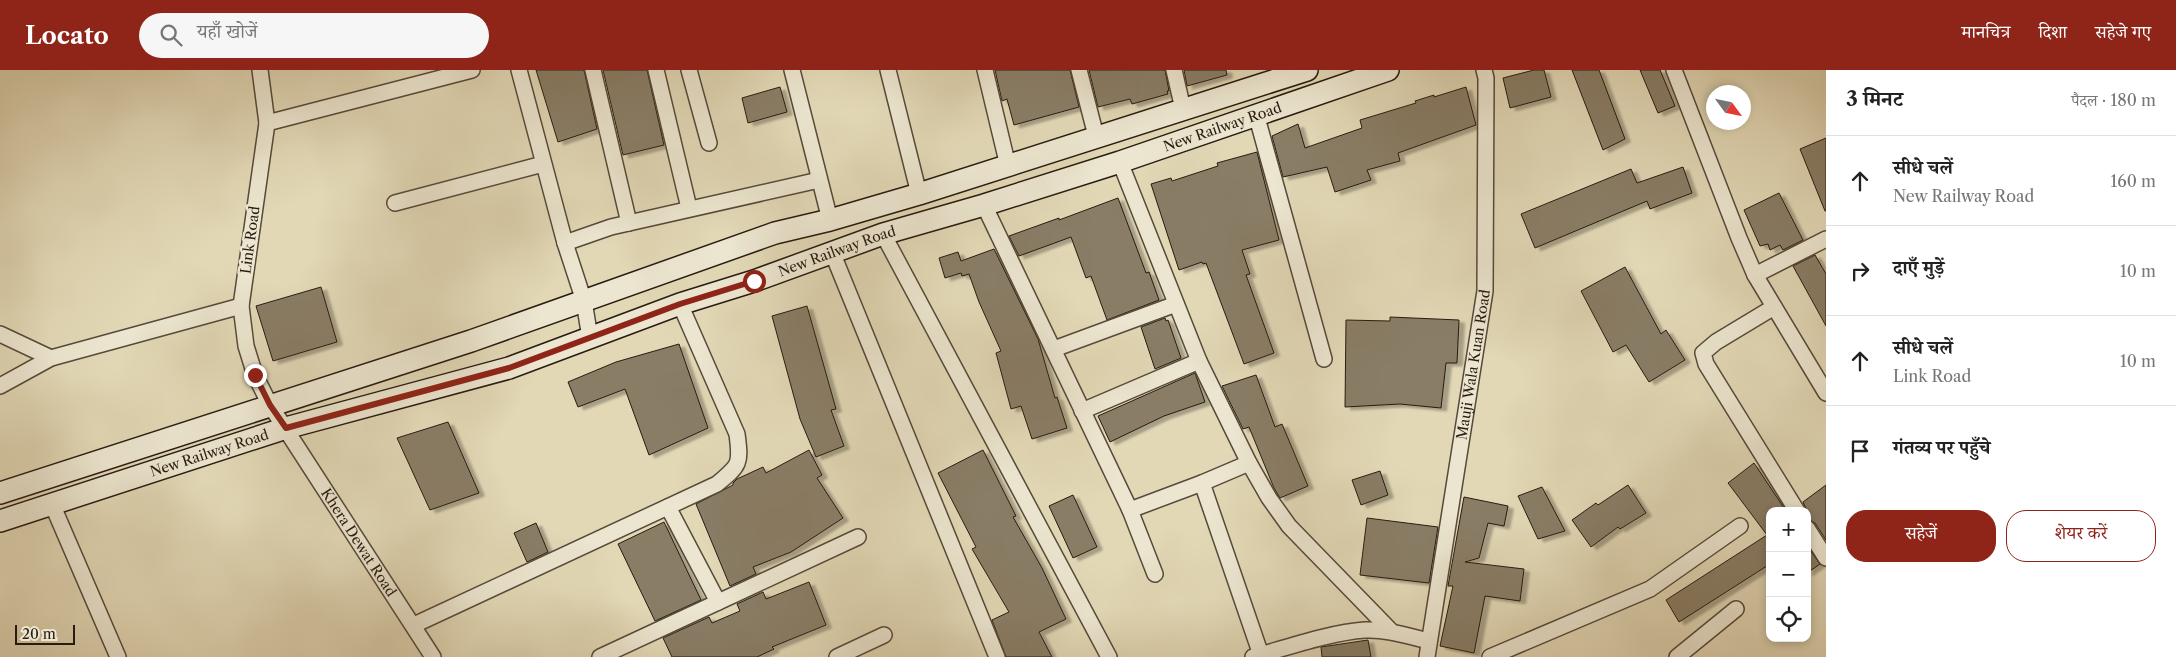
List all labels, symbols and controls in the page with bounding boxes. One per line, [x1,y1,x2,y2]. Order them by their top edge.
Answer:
search box [139,13,489,58]
text: यहाँ खोजें [197,20,258,43]
text: Locato [25,21,109,50]
icon: search [157,21,185,49]
text: मानचित्र [1962,21,2010,43]
text: दिशा [2038,21,2067,43]
text: सहेजे गए [2095,21,2151,43]
north arrow [1706,85,1751,130]
text: 3 मिनट [1846,86,1903,111]
text: पैदल · 180 m [2071,90,2156,110]
street label: New Railway Road [1161,98,1284,155]
text: सीधे चलें [1893,156,1953,179]
icon: ahead [1846,167,1874,195]
text: 160 m [2111,171,2156,191]
text: New Railway Road [1893,186,2034,206]
street label: Link Road [236,204,264,275]
street label: New Railway Road [776,222,898,280]
text: दाएँ मुड़ें [1893,256,1944,279]
icon: right [1846,257,1874,285]
text: 10 m [2120,261,2156,281]
route start [743,270,766,293]
street label: Mauji Wala Kuan Road [1453,288,1494,441]
text: सीधे चलें [1893,336,1953,359]
icon: ahead [1846,347,1874,375]
text: 10 m [2120,351,2156,371]
route end [244,364,267,387]
text: Link Road [1893,366,1971,386]
street label: New Railway Road [148,425,271,481]
text: गंतव्य पर पहुँचे [1893,436,1990,459]
icon: arrive [1846,437,1874,465]
street label: Khera Dewat Road [317,485,401,600]
map controls [1766,507,1811,642]
button: + [1766,507,1811,552]
button: सहेजें [1846,510,1996,562]
button: शेयर करें [2006,510,2156,562]
button: − [1766,552,1811,597]
button: locate [1766,597,1811,642]
scale bar [15,622,75,645]
text: 20 m [22,625,56,643]

